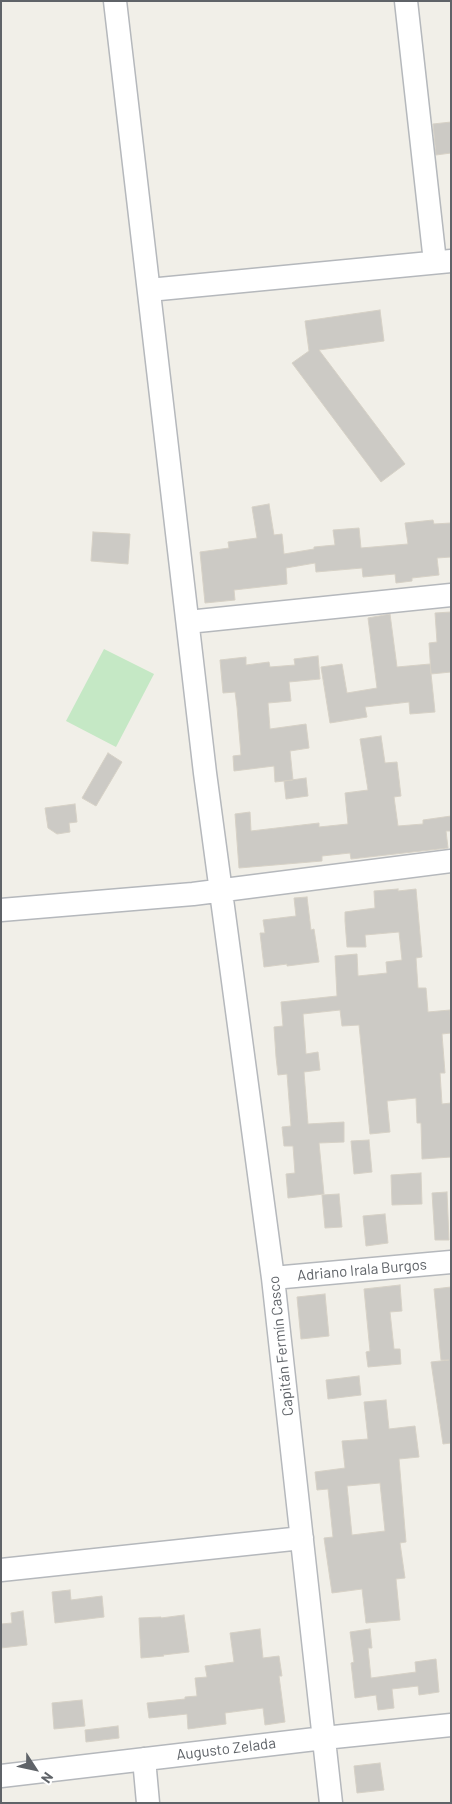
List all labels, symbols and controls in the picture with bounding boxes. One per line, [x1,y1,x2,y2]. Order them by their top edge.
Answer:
street label: Adriano Irala Burgos [296,1255,428,1285]
street label: Capitán Fermín Casco [265,1275,297,1417]
street label: Augusto Zelada [175,1734,277,1764]
north arrow [10,1744,60,1794]
text: N [38,1769,57,1787]

